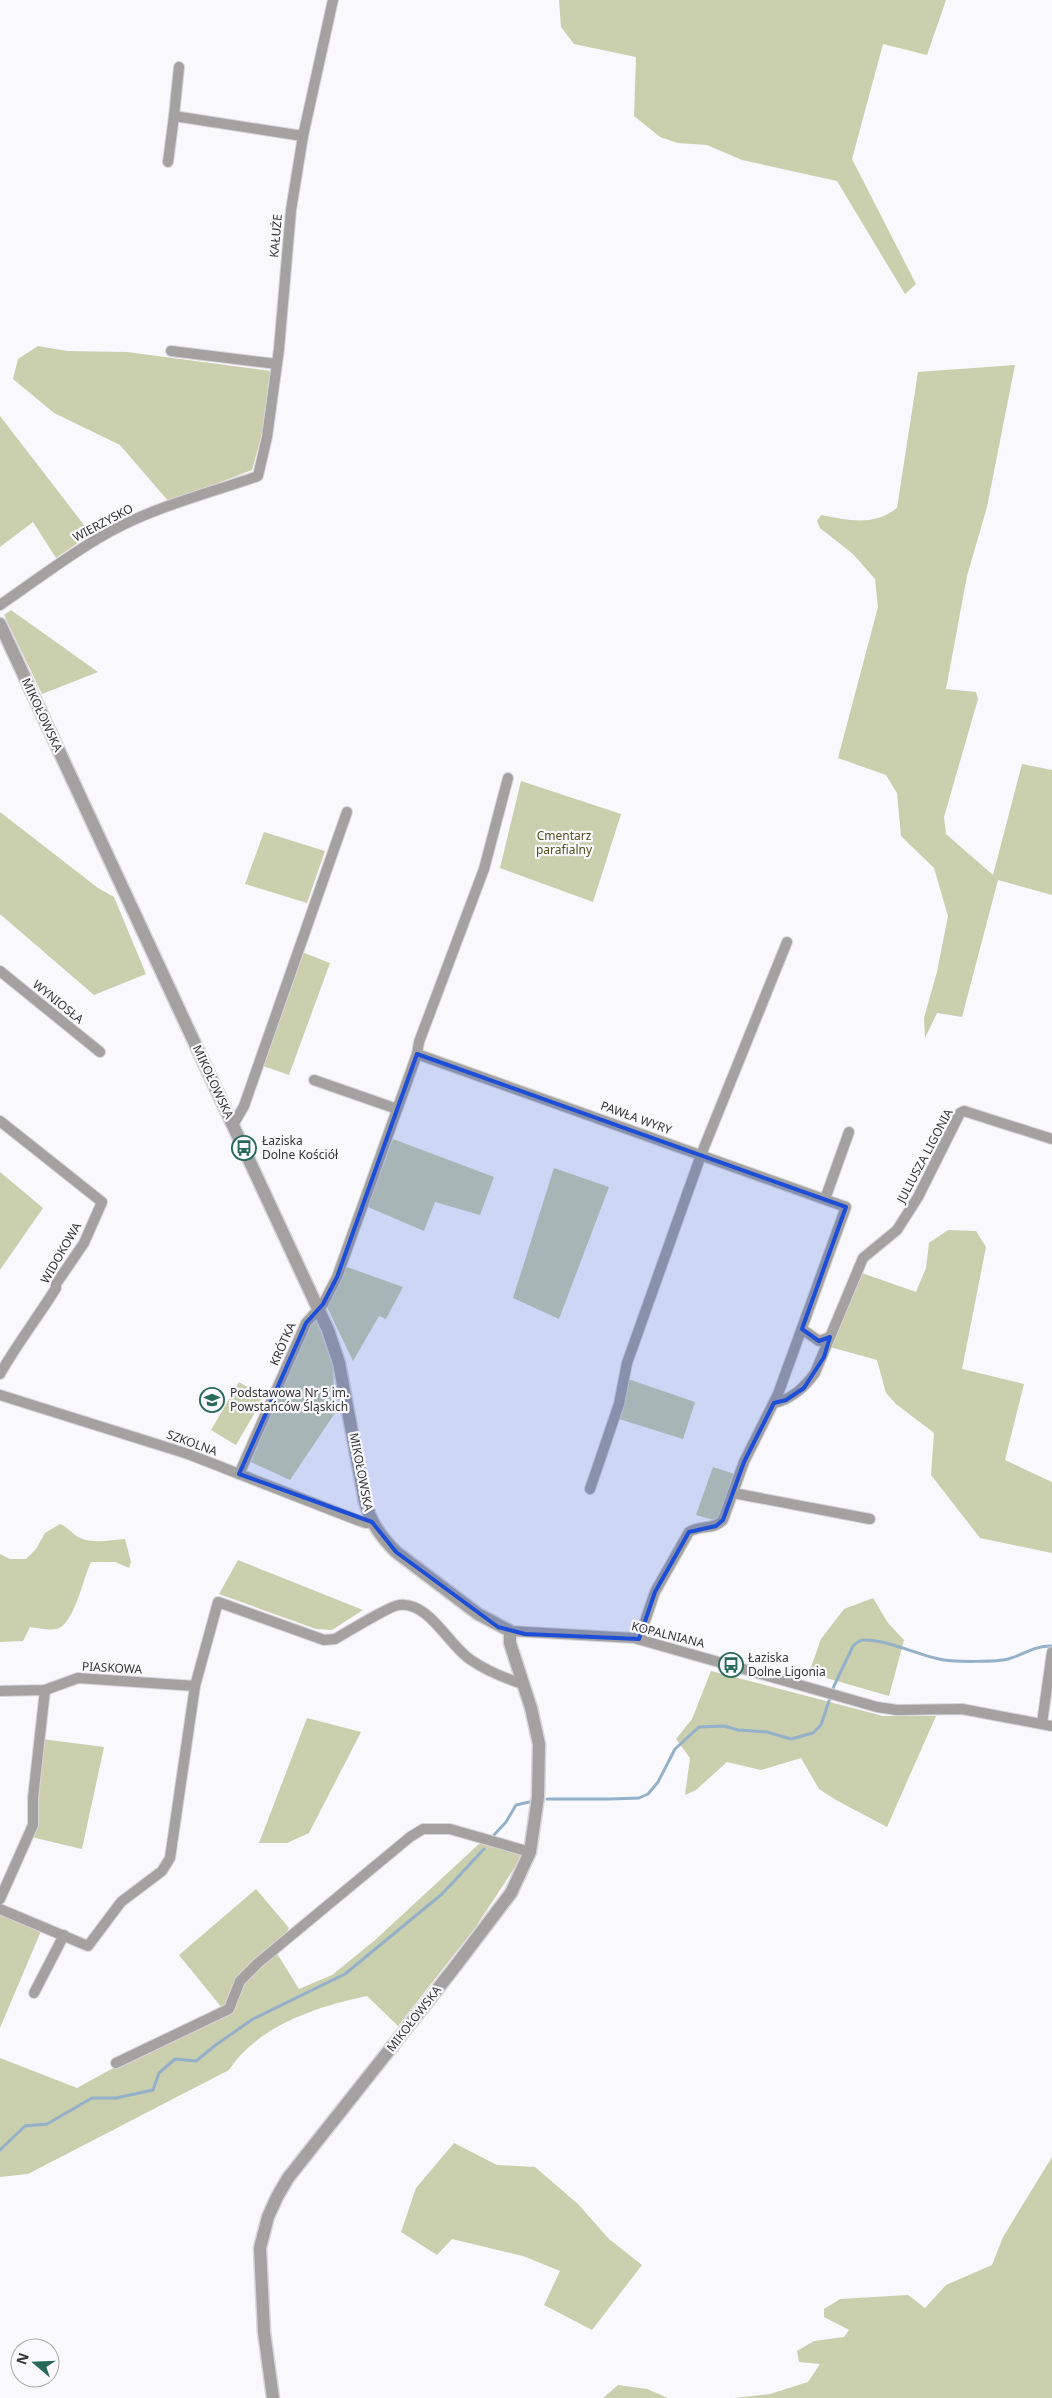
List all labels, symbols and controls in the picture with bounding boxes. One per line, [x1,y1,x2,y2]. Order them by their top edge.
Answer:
street label: KAŁUŻE [265,214,286,258]
street label: WIERZYSKO [70,500,136,546]
street label: MIKOŁOWSKA [18,675,67,755]
park label: Cmentarz parafialny [536,827,593,858]
street label: WYNIOSŁA [29,976,88,1028]
street label: MIKOŁOWSKA [189,1042,238,1122]
street label: PAWŁA WYRY [598,1097,674,1138]
street label: JULIUSZA LIGONIA [892,1105,957,1207]
place label: Łaziska Dolne Kościół [262,1132,339,1163]
bus stop icon: Łaziska Dolne Kościół [231,1135,257,1161]
street label: WIDOKOWA [36,1219,85,1287]
street label: KRÓTKA [265,1319,300,1368]
place label: Podstawowa Nr 5 im. Powstańców Śląskich [230,1384,349,1415]
school or university icon: Podstawowa Nr 5 im. Powstańców Śląskich [199,1387,225,1413]
street label: SZKOLNA [164,1425,220,1460]
street label: MIKOŁOWSKA [346,1431,377,1513]
street label: KOPALNIANA [630,1617,707,1652]
place label: Łaziska Dolne Ligonia [748,1649,826,1680]
bus stop icon: Łaziska Dolne Ligonia [718,1652,744,1678]
street label: PIASKOWA [81,1657,143,1678]
street label: MIKOŁOWSKA [382,1982,445,2055]
north arrow [10,2338,60,2388]
text: N [11,2350,33,2367]

